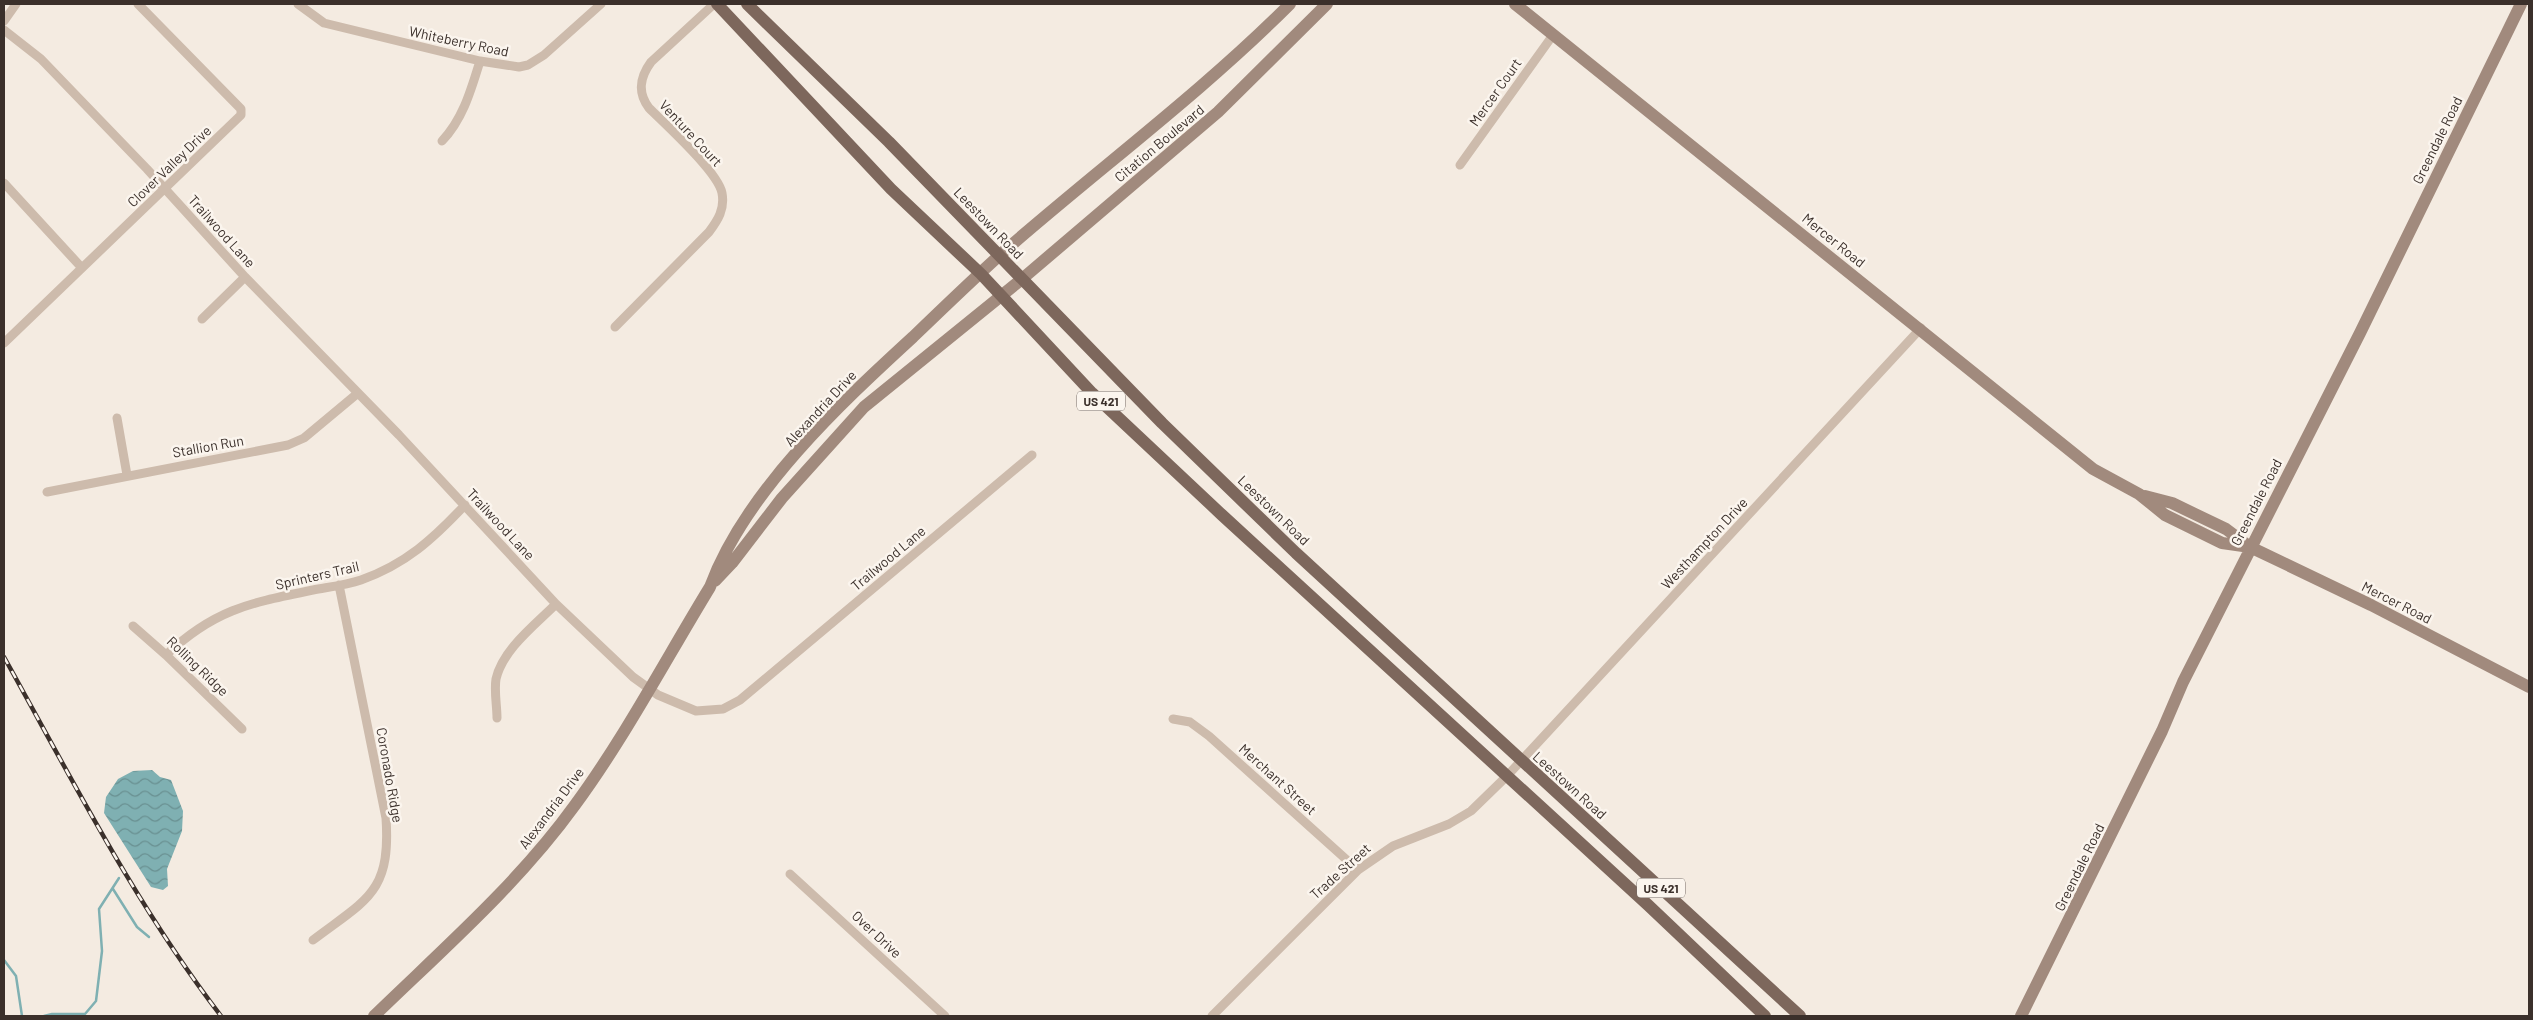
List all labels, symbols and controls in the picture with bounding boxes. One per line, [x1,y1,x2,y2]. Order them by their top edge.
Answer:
street label: Whiteberry Road [408,22,510,60]
street label: Mercer Court [1465,55,1525,129]
street label: Greendale Road [2408,93,2466,187]
street label: Venture Court [656,96,726,170]
street label: Citation Boulevard [1111,101,1207,185]
street label: Clover Valley Drive [124,122,214,210]
street label: Leestown Road [951,184,1027,262]
street label: Trailwood Lane [185,191,259,271]
street label: Mercer Road [1799,209,1869,271]
street label: Alexandria Drive [780,366,860,450]
road number: US 421 [1077,392,1125,411]
street label: Stallion Run [171,431,245,461]
street label: Greendale Road [2227,456,2285,548]
street label: Leestown Road [1235,472,1313,548]
street label: Trailwood Lane [463,485,539,563]
street label: Westhampton Drive [1657,494,1751,592]
street label: Trailwood Lane [847,522,929,594]
street label: Sprinters Trail [274,557,360,593]
street label: Mercer Road [2359,577,2435,627]
street label: Rolling Ridge [164,633,232,699]
street label: Coronado Ridge [373,726,407,824]
street label: Merchant Street [1236,740,1320,818]
street label: Leestown Road [1530,748,1610,822]
street label: Alexandria Drive [515,764,587,852]
street label: Greendale Road [2050,820,2108,914]
street label: Trade Street [1306,839,1374,903]
road number: US 421 [1637,878,1685,898]
street label: Over Drive [849,907,905,961]

